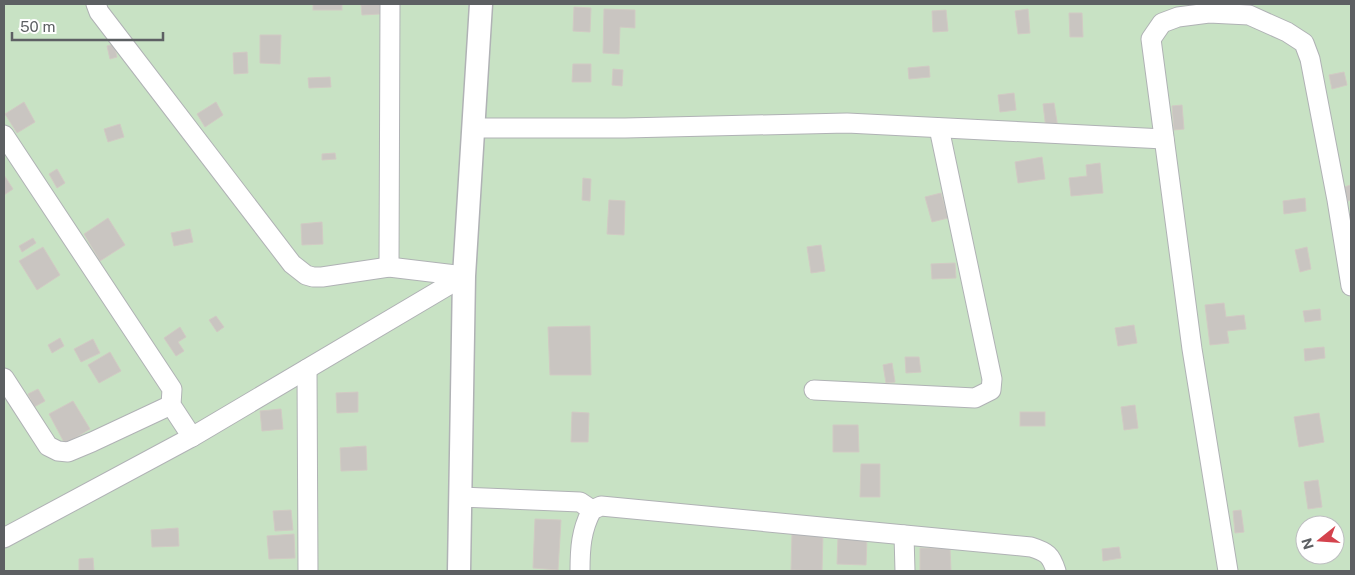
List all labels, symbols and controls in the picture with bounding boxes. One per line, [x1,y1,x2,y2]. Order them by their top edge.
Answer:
scale bar [12,10,164,42]
text: 50 m [20,18,55,35]
north arrow [1295,515,1345,565]
text: N [1298,536,1317,551]

